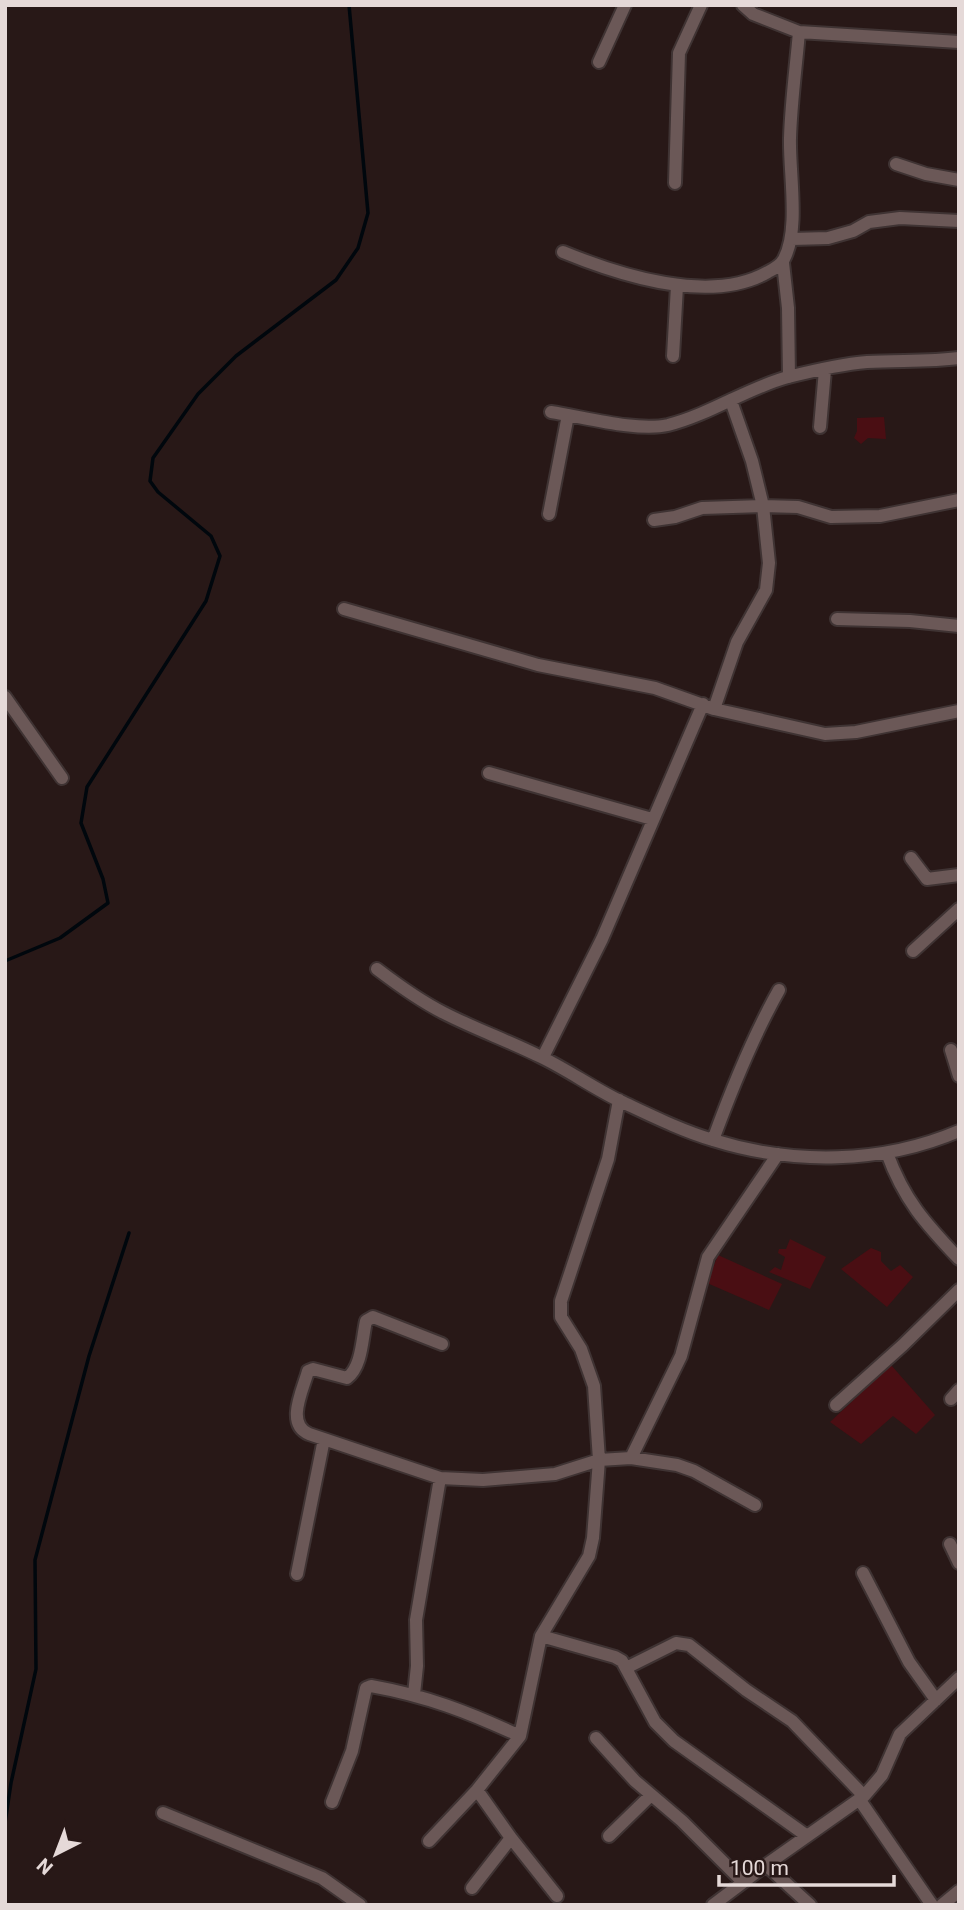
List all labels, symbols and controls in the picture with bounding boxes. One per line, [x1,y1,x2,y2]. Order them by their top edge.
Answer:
north arrow [21,1819,91,1889]
scale bar [719,1843,894,1887]
text: N [32,1853,58,1879]
text: 100 m [730,1856,789,1880]

